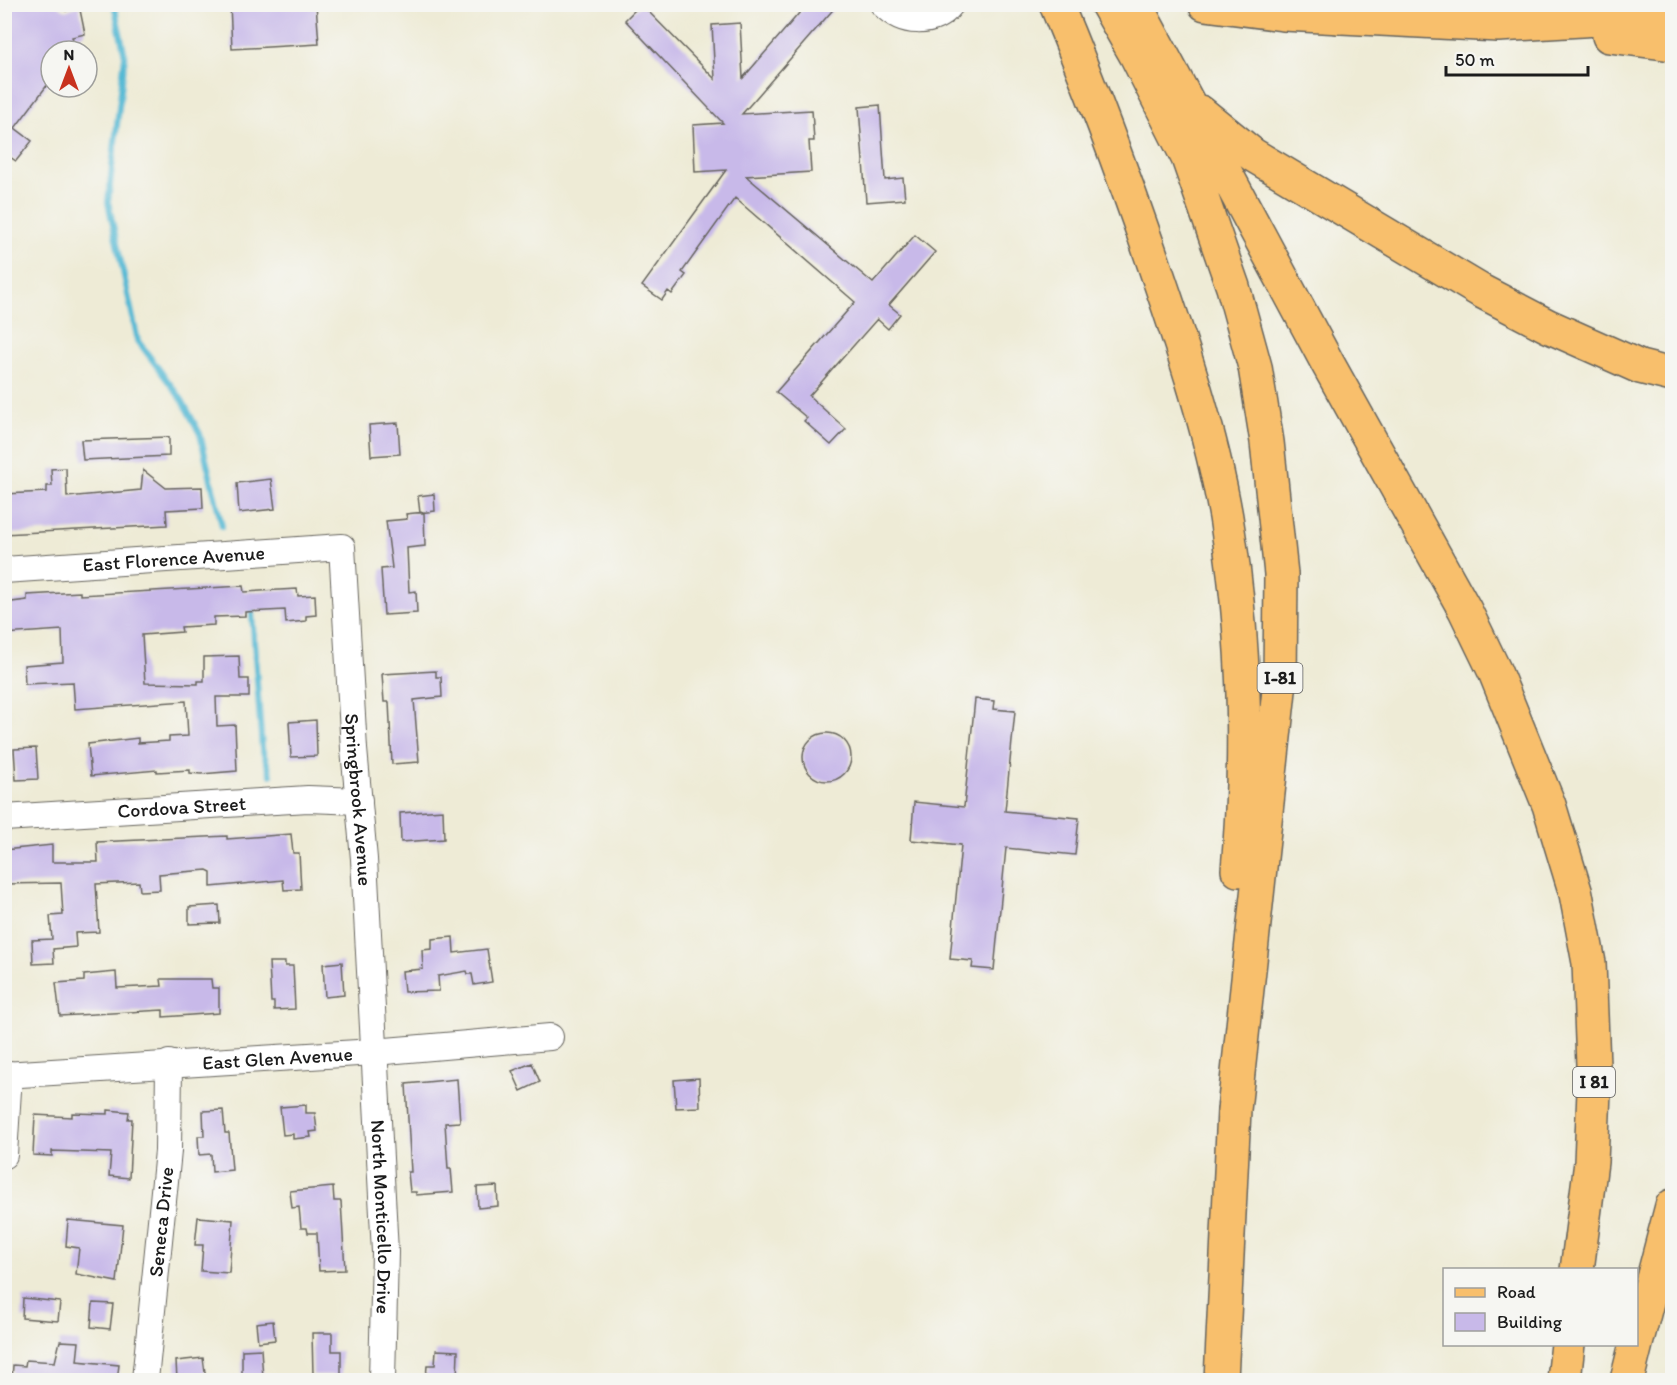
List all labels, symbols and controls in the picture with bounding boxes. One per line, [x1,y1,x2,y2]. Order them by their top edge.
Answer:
north arrow [39,39,99,99]
scale bar [1446,39,1588,77]
text: N [64,45,74,64]
text: 50 m [1455,49,1495,71]
street label: East Florence Avenue [82,540,266,577]
road number: I-81 [1258,663,1302,693]
street label: Springbrook Avenue [340,713,377,887]
street label: Cordova Street [117,791,247,823]
street label: East Glen Avenue [201,1041,353,1075]
road number: I 81 [1573,1067,1615,1097]
street label: North Monticello Drive [366,1119,397,1314]
street label: Seneca Drive [143,1166,178,1278]
legend [1443,1268,1638,1346]
text: Road [1497,1281,1536,1303]
text: Building [1497,1311,1563,1333]

